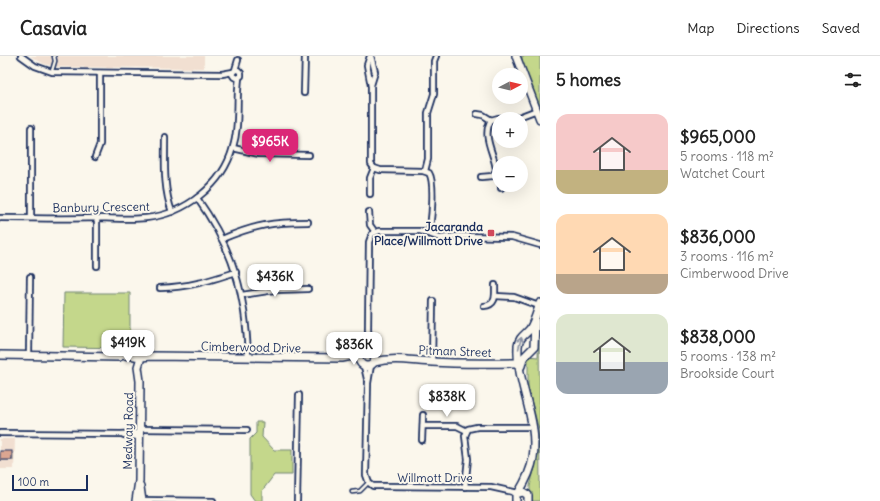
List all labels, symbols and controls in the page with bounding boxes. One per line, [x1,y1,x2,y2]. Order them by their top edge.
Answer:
text: Casavia [20,16,87,40]
text: Map [687,19,714,37]
text: Directions [736,19,800,37]
text: Saved [822,19,860,37]
north arrow [492,68,528,104]
map controls [492,68,528,192]
text: 5 homes [556,69,621,91]
icon: filters [842,69,864,91]
button: + [492,112,528,148]
text: $965,000 [680,126,756,148]
pin: $965K [242,129,298,163]
icon: home [588,130,636,178]
text: $965K [251,133,289,150]
text: 5 rooms · 118 m² [680,148,774,165]
button: − [492,156,528,192]
text: Watchet Court [680,165,765,182]
street label: Banbury Crescent [52,199,150,215]
place label: Jacaranda Place/Willmott Drive [374,219,484,248]
text: $836,000 [680,226,756,248]
marker: Jacaranda Place/Willmott Drive [486,228,496,238]
icon: home [588,230,636,278]
text: 3 rooms · 116 m² [680,248,774,265]
pin: $436K [247,264,303,298]
text: Cimberwood Drive [680,265,789,282]
text: $436K [256,268,294,285]
text: $838,000 [680,326,756,348]
pin: $419K [100,330,156,364]
icon: home [588,330,636,378]
pin: $836K [326,332,382,366]
text: $419K [110,334,146,351]
text: $836K [335,336,373,353]
one-way arrow [516,337,524,350]
street label: Cimberwood Drive [201,339,301,355]
street label: Pitman Street [418,342,492,360]
text: 5 rooms · 138 m² [680,348,776,365]
text: Brookside Court [680,365,774,382]
pin: $838K [419,384,475,418]
text: $838K [428,388,466,405]
street label: Medway Road [120,392,136,470]
street label: Willmott Drive [397,470,473,485]
scale bar [12,473,88,492]
text: 100 m [18,475,49,489]

